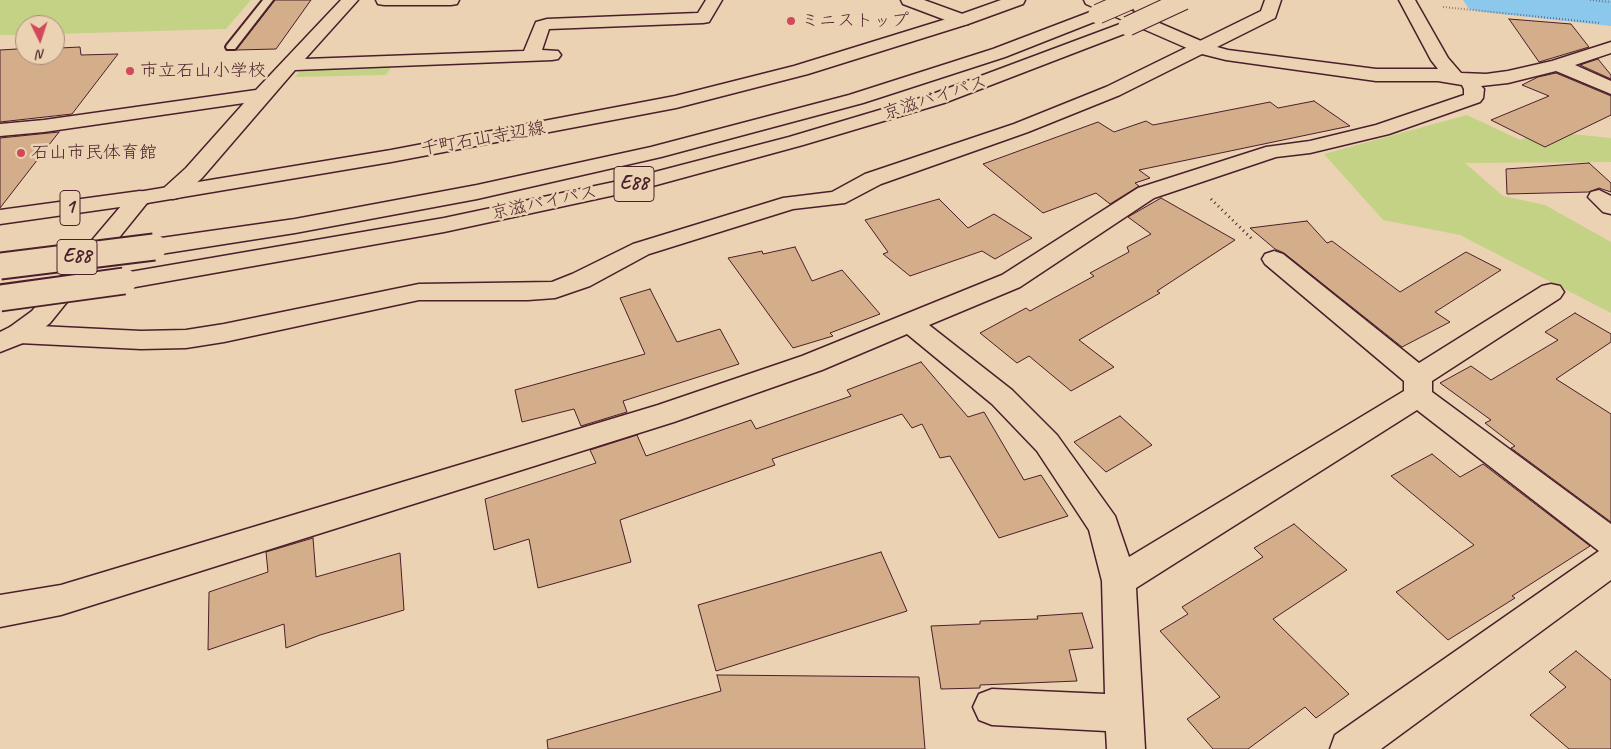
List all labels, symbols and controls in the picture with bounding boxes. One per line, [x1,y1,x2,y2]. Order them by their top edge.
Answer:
place label: ミニストップ [801,10,909,32]
north arrow [15,15,65,65]
marker: ミニストップ [785,15,797,27]
text: N [36,46,46,63]
place label: 市立石山小学校 [140,60,266,82]
marker: 市立石山小学校 [124,65,136,77]
street label: 京滋バイパス [880,71,990,125]
street label: 千町石山寺辺線 [419,117,547,161]
place label: 石山市民体育館 [31,142,157,164]
marker: 石山市民体育館 [15,147,27,159]
road number: E88 [614,166,654,202]
street label: 京滋バイパス [489,181,599,225]
road number: 1 [60,190,80,226]
road number: E88 [57,240,97,274]

